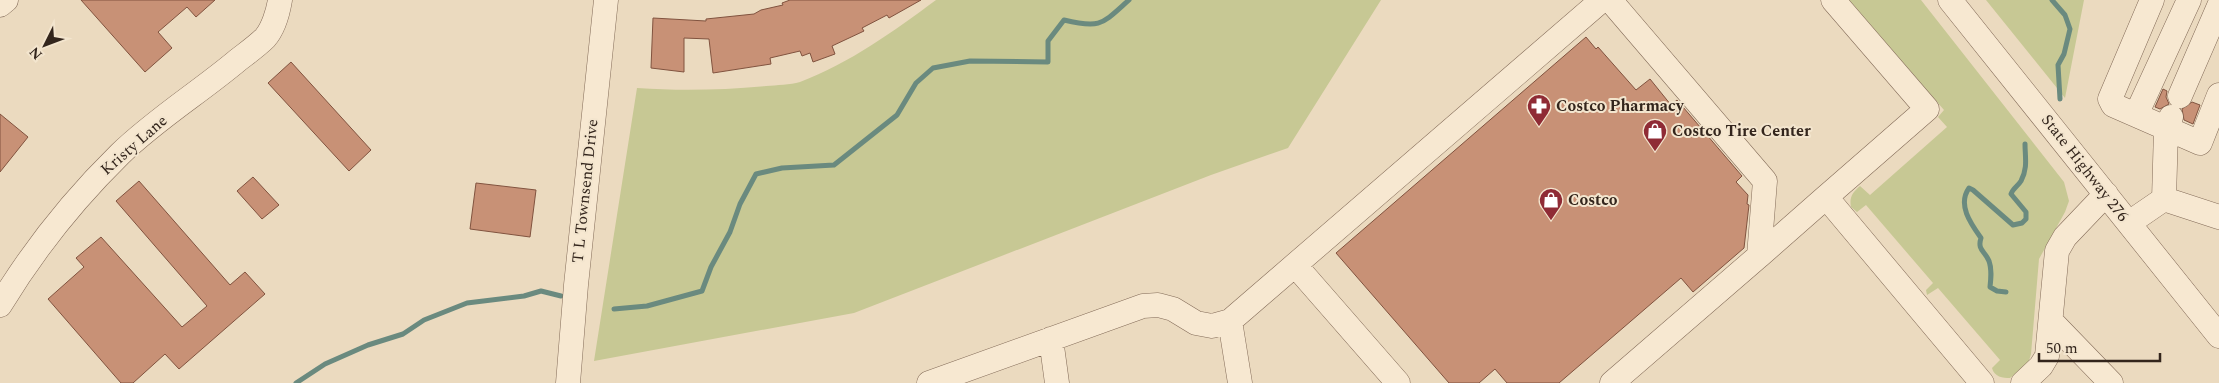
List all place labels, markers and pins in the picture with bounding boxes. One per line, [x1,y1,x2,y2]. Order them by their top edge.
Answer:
pharmacy icon: Costco Pharmacy [1526,93,1552,127]
place label: Costco Pharmacy [1556,94,1685,118]
shop icon: Costco Tire Center [1642,118,1668,152]
place label: Costco Tire Center [1672,119,1811,143]
shop icon: Costco [1538,187,1564,221]
place label: Costco [1568,188,1618,212]

